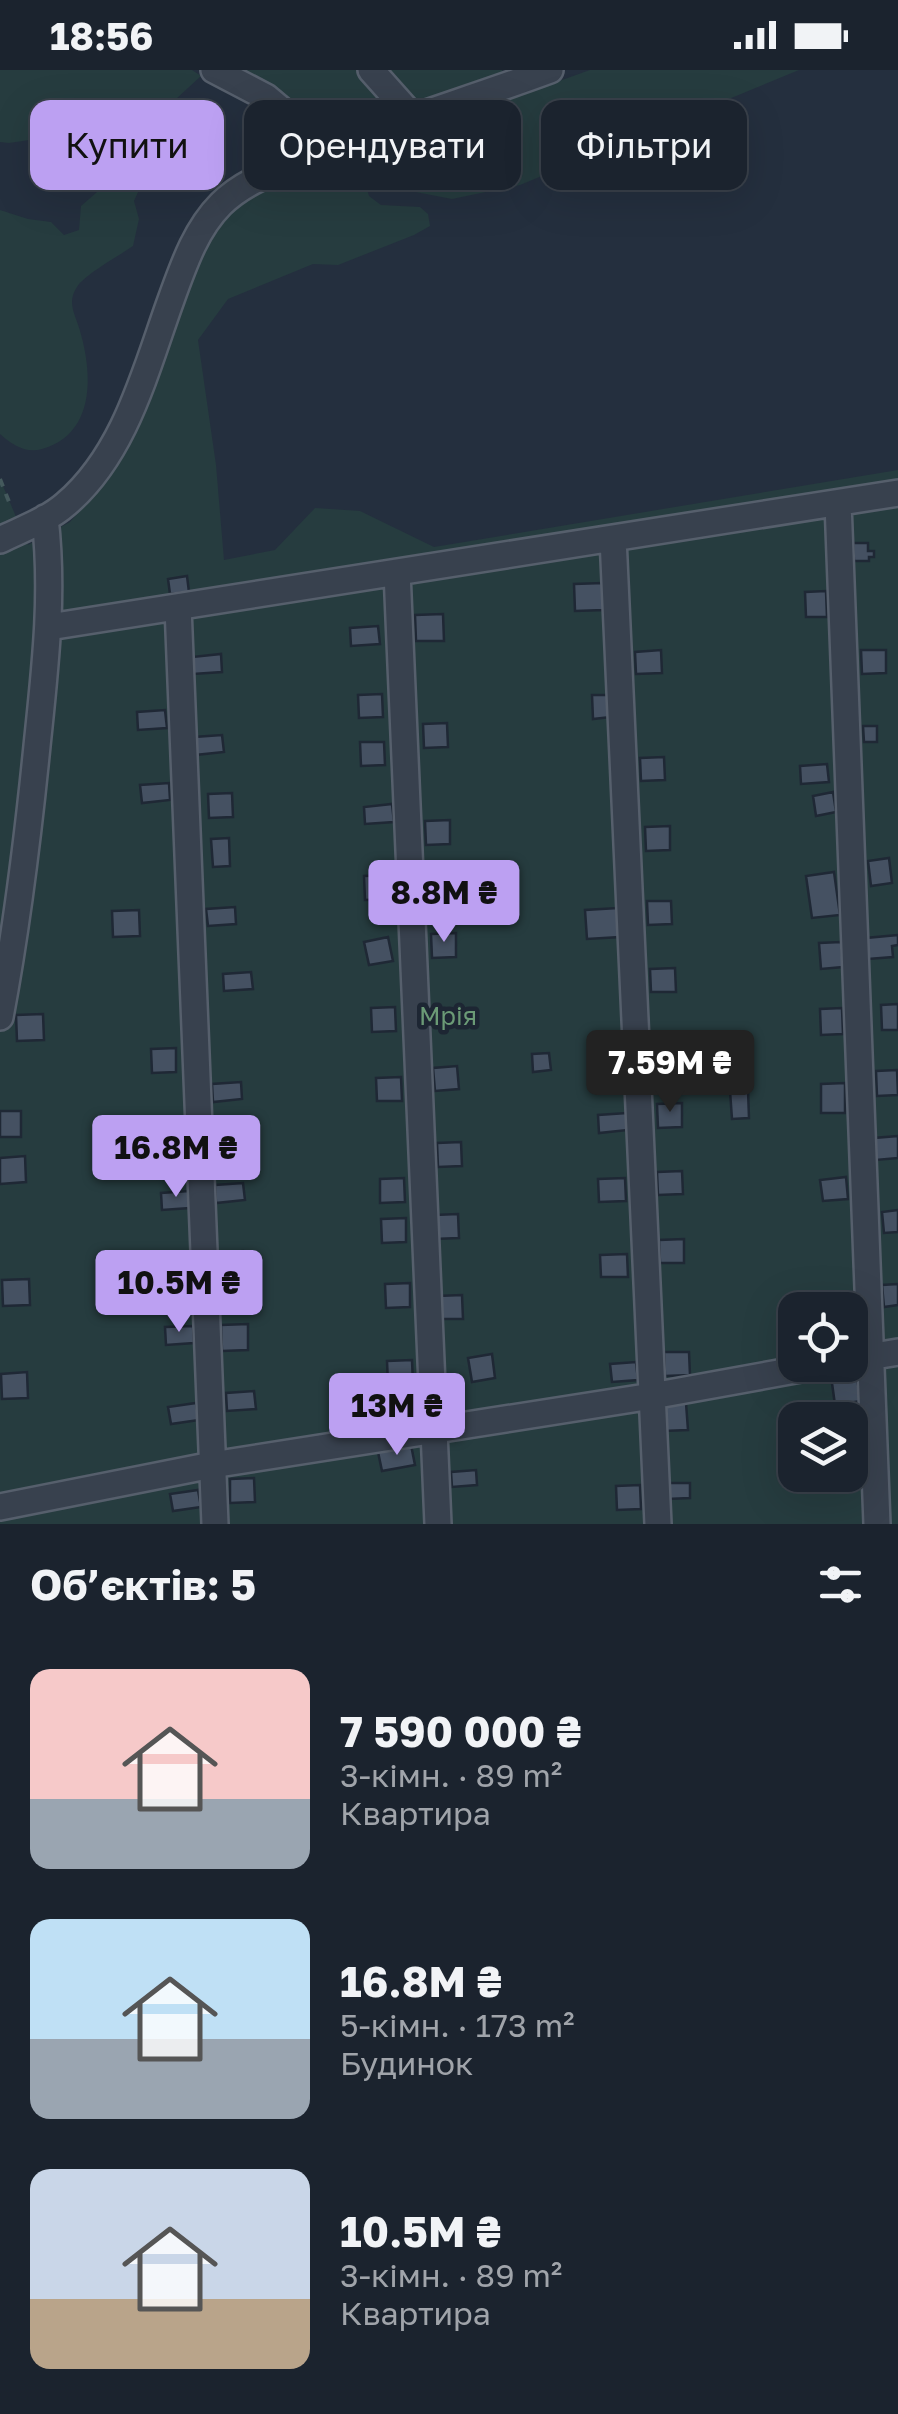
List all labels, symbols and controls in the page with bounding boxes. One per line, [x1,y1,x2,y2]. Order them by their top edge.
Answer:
text: 18:56 [50,13,153,58]
chip: Купити [30,100,224,190]
chip: Орендувати [244,100,521,190]
chip: Фільтри [541,100,747,190]
pin: 8.8M ₴ [363,860,525,945]
text: 8.8M ₴ [390,873,498,911]
park label: Мрія [419,1000,477,1031]
pin: 7.59M ₴ [578,1030,762,1115]
text: 7.59M ₴ [608,1043,732,1081]
pin: 16.8M ₴ [84,1115,268,1200]
text: 16.8M ₴ [114,1128,238,1166]
pin: 10.5M ₴ [87,1250,271,1335]
text: 10.5M ₴ [117,1263,241,1301]
map controls [778,1292,868,1492]
button: locate [778,1292,868,1382]
pin: 13M ₴ [327,1373,467,1458]
text: 13M ₴ [351,1386,443,1424]
button: layers [778,1402,868,1492]
icon: filters [813,1557,868,1612]
text: Об’єктів: 5 [30,1559,256,1609]
text: 7 590 000 ₴ [340,1706,582,1756]
icon: home [110,1709,230,1829]
text: 3-кімн. · 89 m² [340,1756,562,1794]
text: Квартира [340,1794,491,1832]
text: 16.8M ₴ [340,1956,502,2006]
icon: home [110,1959,230,2079]
text: 5-кімн. · 173 m² [340,2006,575,2044]
text: Будинок [340,2044,473,2082]
text: 10.5M ₴ [340,2206,502,2256]
icon: home [110,2209,230,2329]
text: 3-кімн. · 89 m² [340,2256,562,2294]
text: Квартира [340,2294,491,2332]

